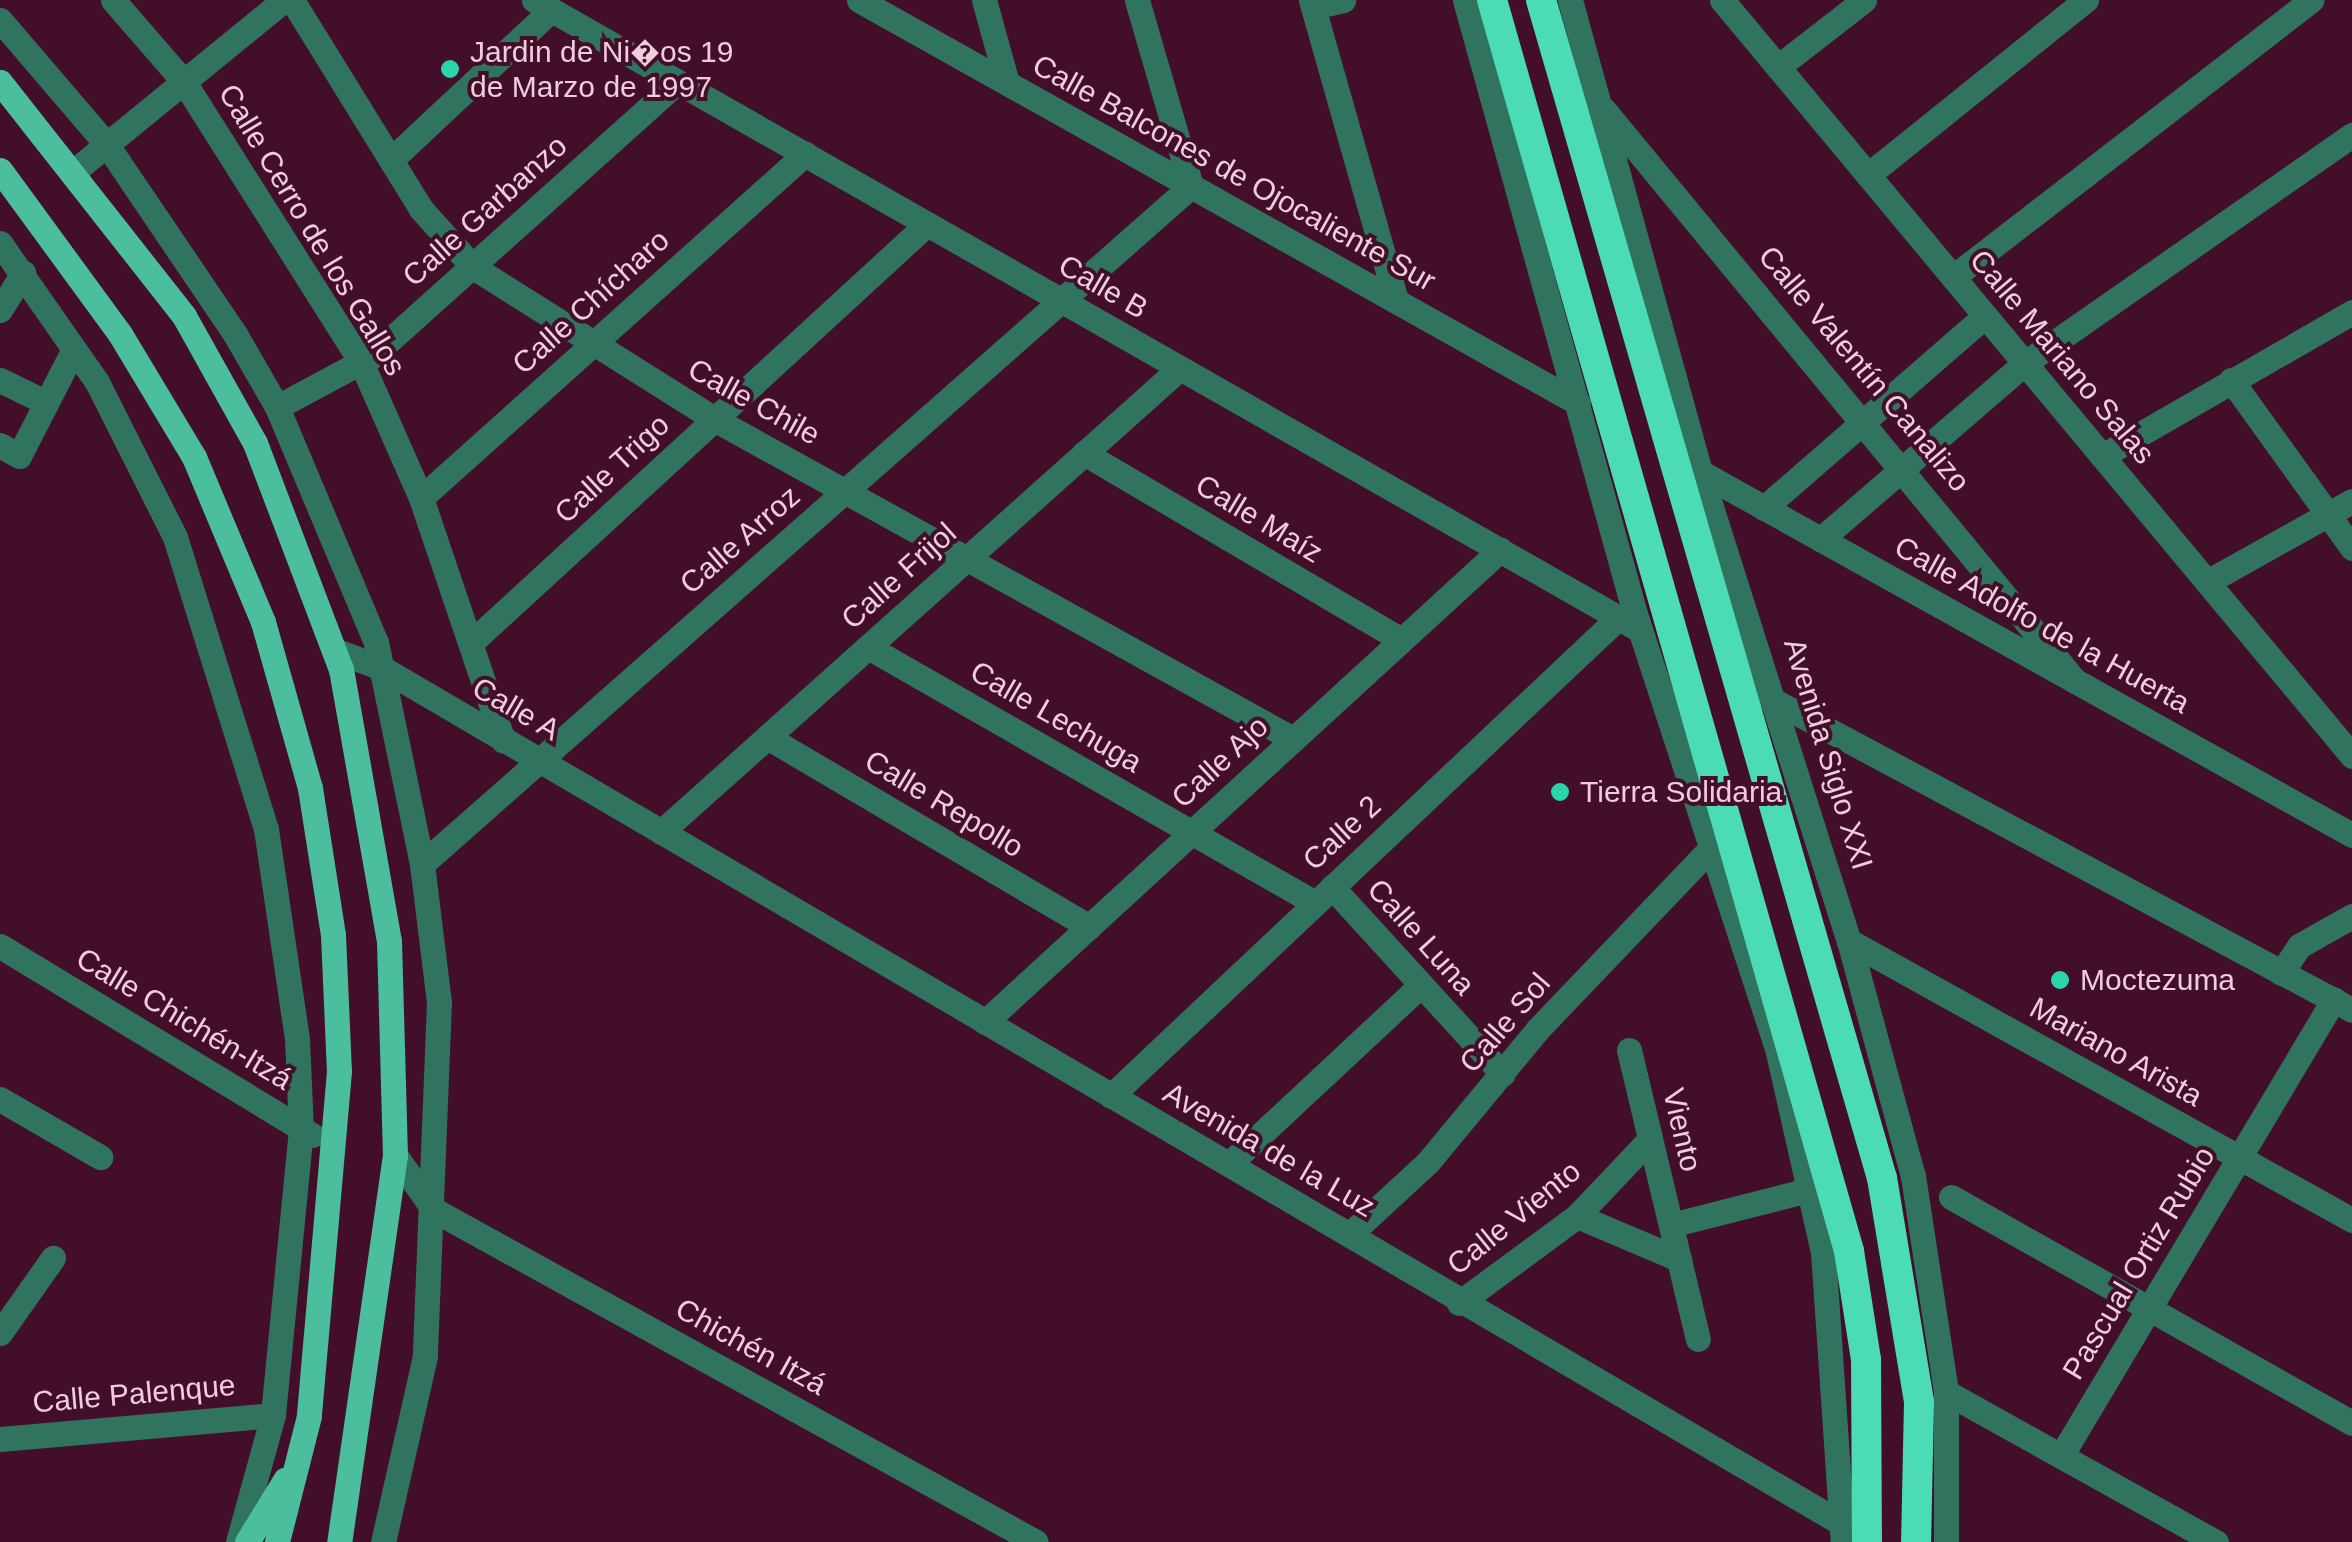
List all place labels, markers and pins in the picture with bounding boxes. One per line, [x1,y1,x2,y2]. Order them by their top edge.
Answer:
place label: Jardin de Ni�os 19 de Marzo de 1997 [470,34,733,104]
marker: Jardin de Ni�os 19 de Marzo de 1997 [439,58,461,80]
place label: Tierra Solidaria [1580,774,1782,810]
marker: Tierra Solidaria [1549,781,1571,803]
place label: Moctezuma [2080,962,2235,998]
marker: Moctezuma [2049,969,2071,991]

